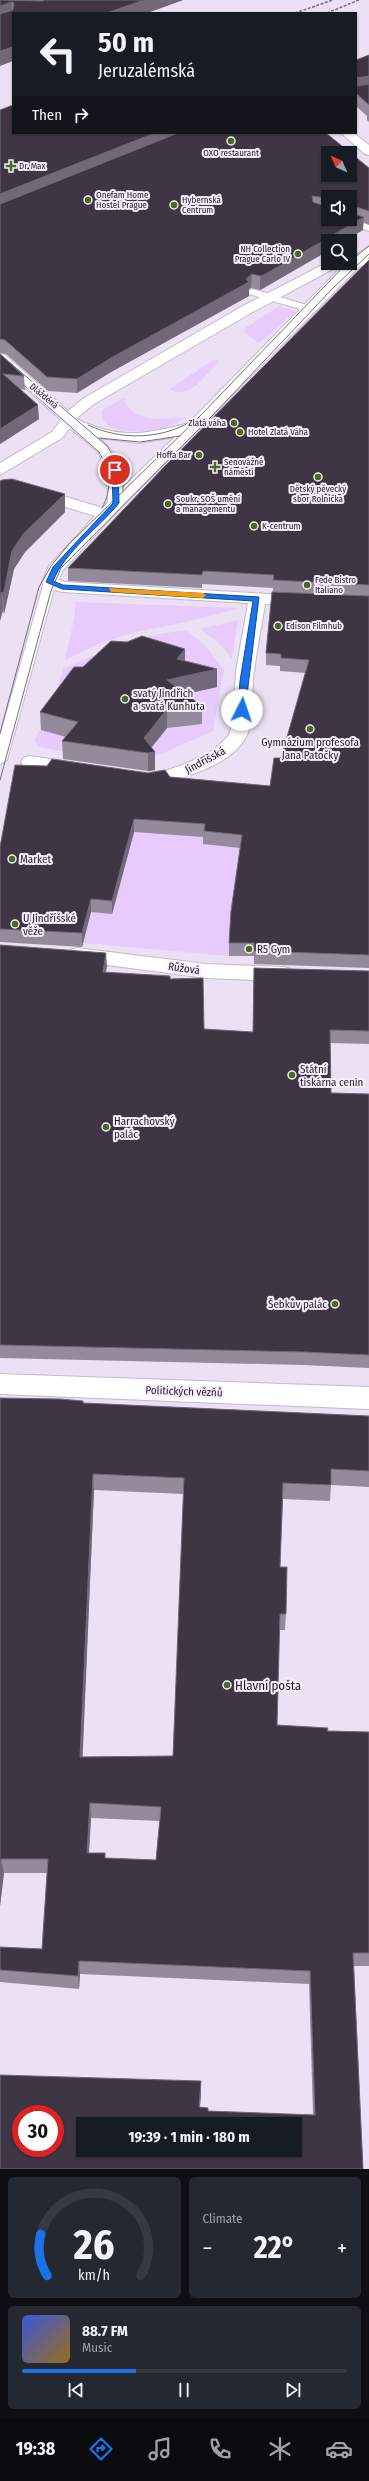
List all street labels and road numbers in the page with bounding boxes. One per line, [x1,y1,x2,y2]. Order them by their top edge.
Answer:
street label: Dlážděná [28,381,61,411]
street label: Jindřišská [183,744,228,776]
street label: Růžová [167,960,201,977]
street label: Politických vězňů [145,1384,223,1399]

